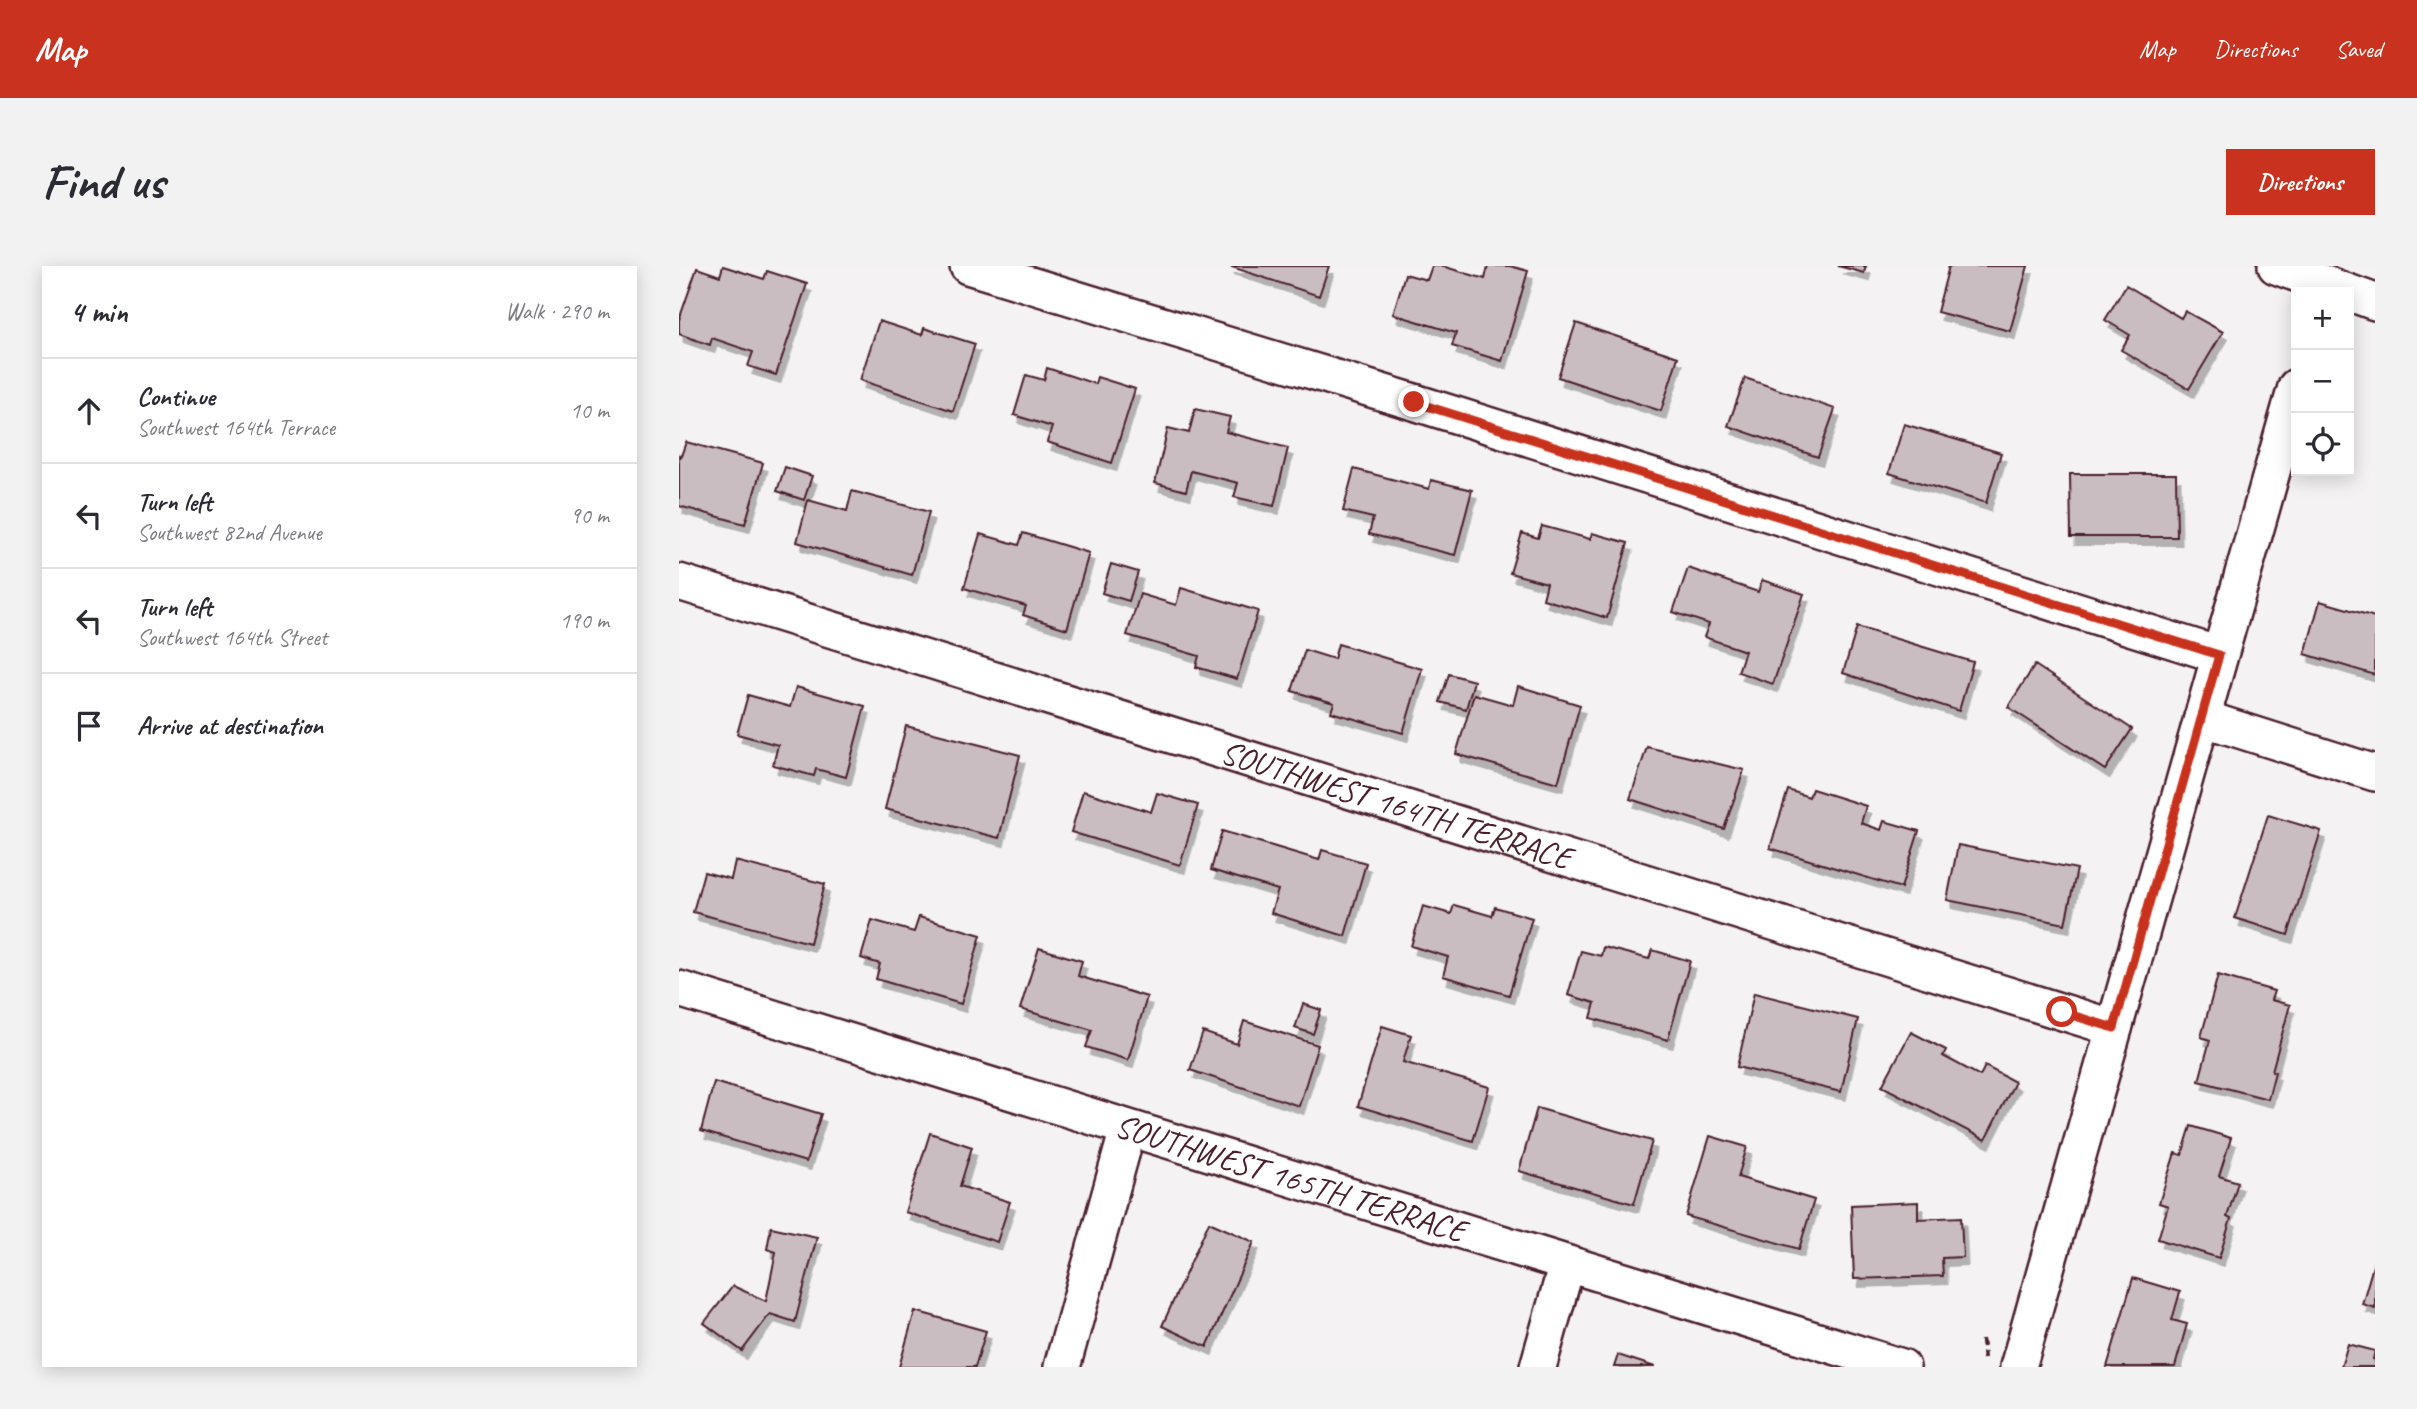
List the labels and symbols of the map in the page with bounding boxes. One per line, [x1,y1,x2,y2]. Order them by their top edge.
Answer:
route end [1398,386,1429,417]
street label: SOUTHWEST 164TH TERRACE [1216,731,1580,880]
route start [2046,996,2077,1027]
street label: SOUTHWEST 165TH TERRACE [1110,1104,1475,1253]

